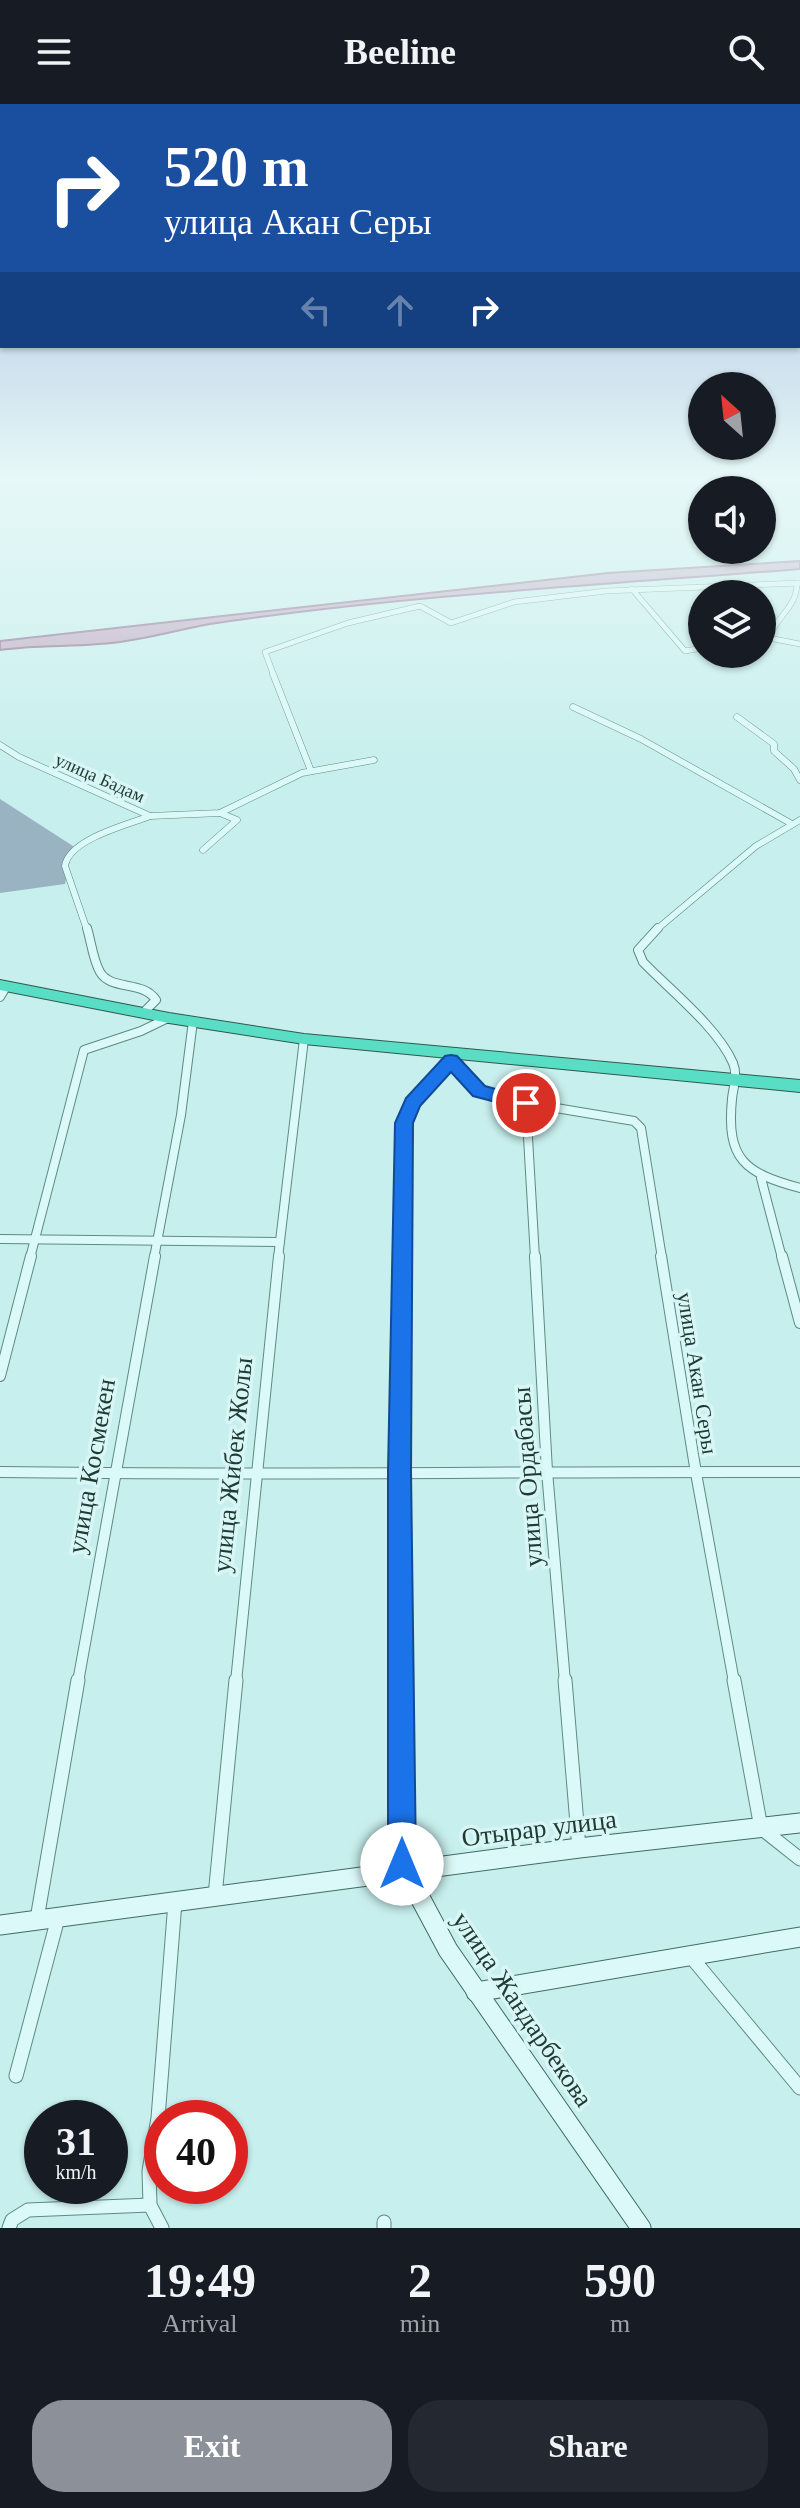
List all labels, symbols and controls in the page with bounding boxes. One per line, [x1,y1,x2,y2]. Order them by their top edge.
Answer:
icon: menu [32,30,76,74]
icon: search [724,30,768,74]
text: Beeline [344,32,456,72]
icon: right [32,136,136,240]
text: 520 m [164,136,309,198]
text: улица Акан Серы [164,202,432,242]
icon: left [294,288,338,332]
icon: ahead [378,288,422,332]
icon: right [462,288,506,332]
north arrow [688,372,776,460]
map controls [688,372,776,668]
button: sound [688,476,776,564]
button: layers [688,580,776,668]
street label: улица Бадам [52,749,148,807]
pin [492,1069,560,1137]
icon: arrive [504,1081,548,1125]
street label: улица Акан Серы [672,1290,723,1456]
street label: улица Жибек Жолы [207,1356,258,1574]
street label: улица Космекен [62,1376,121,1556]
street label: улица Ордабасы [507,1386,548,1568]
street label: Отырар улица [460,1805,619,1852]
position arrow [360,1822,444,1906]
street label: улица Жандарбекова [447,1906,599,2113]
speed limit sign: 40 [144,2100,248,2204]
text: 31 [56,2119,96,2164]
text: km/h [55,2161,97,2183]
text: 19:49 [144,2254,256,2307]
text: 2 [408,2254,432,2307]
text: 590 [584,2254,656,2307]
text: Arrival [162,2309,237,2338]
text: min [400,2309,440,2338]
text: m [610,2309,630,2338]
button: Exit [32,2400,392,2492]
button: Share [408,2400,768,2492]

